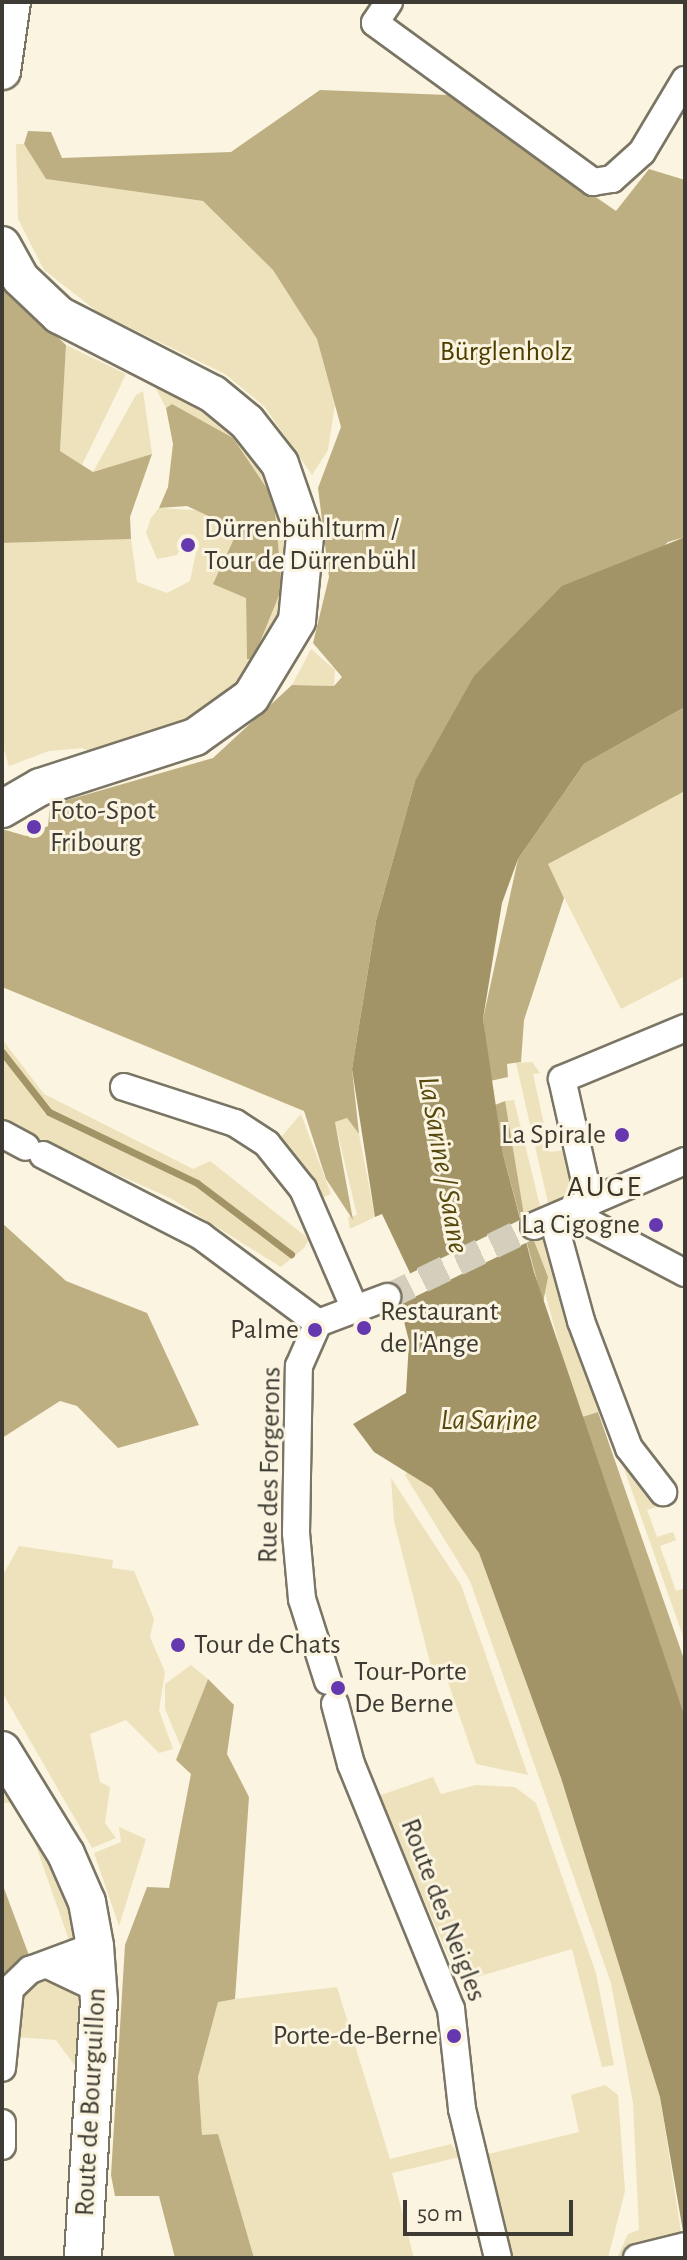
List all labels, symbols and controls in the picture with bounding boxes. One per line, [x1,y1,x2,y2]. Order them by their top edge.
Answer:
park label: Bürglenholz [440,335,572,369]
place label: Dürrenbühlturm / Tour de Dürrenbühl [204,512,417,578]
marker: Dürrenbühlturm / Tour de Dürrenbühl [179,536,197,554]
place label: Foto-Spot Fribourg [50,794,156,860]
marker: Foto-Spot Fribourg [25,818,43,836]
water label: La Sarine / Saane [410,1074,476,1256]
place label: La Spirale [501,1118,606,1152]
marker: La Spirale [613,1126,631,1144]
district label: AUGE [567,1169,643,1205]
place label: La Cigogne [521,1208,640,1242]
marker: La Cigogne [647,1216,665,1234]
place label: Restaurant de l'Ange [380,1295,498,1361]
place label: Palme [230,1313,299,1347]
marker: Restaurant de l'Ange [355,1319,373,1337]
marker: Palme [306,1321,324,1339]
street label: Rue des Forgerons [251,1366,289,1564]
water label: La Sarine [441,1402,537,1438]
place label: Tour de Chats [194,1628,341,1662]
marker: Tour de Chats [169,1636,187,1654]
place label: Tour-Porte De Berne [354,1655,467,1721]
marker: Tour-Porte De Berne [329,1679,347,1697]
street label: Route des Neigles [393,1814,493,2006]
street label: Route de Bourguillon [68,1987,114,2217]
place label: Porte-de-Berne [273,2019,438,2053]
marker: Porte-de-Berne [445,2027,463,2045]
scale bar [407,2184,577,2234]
text: 50 m [417,2202,463,2226]

